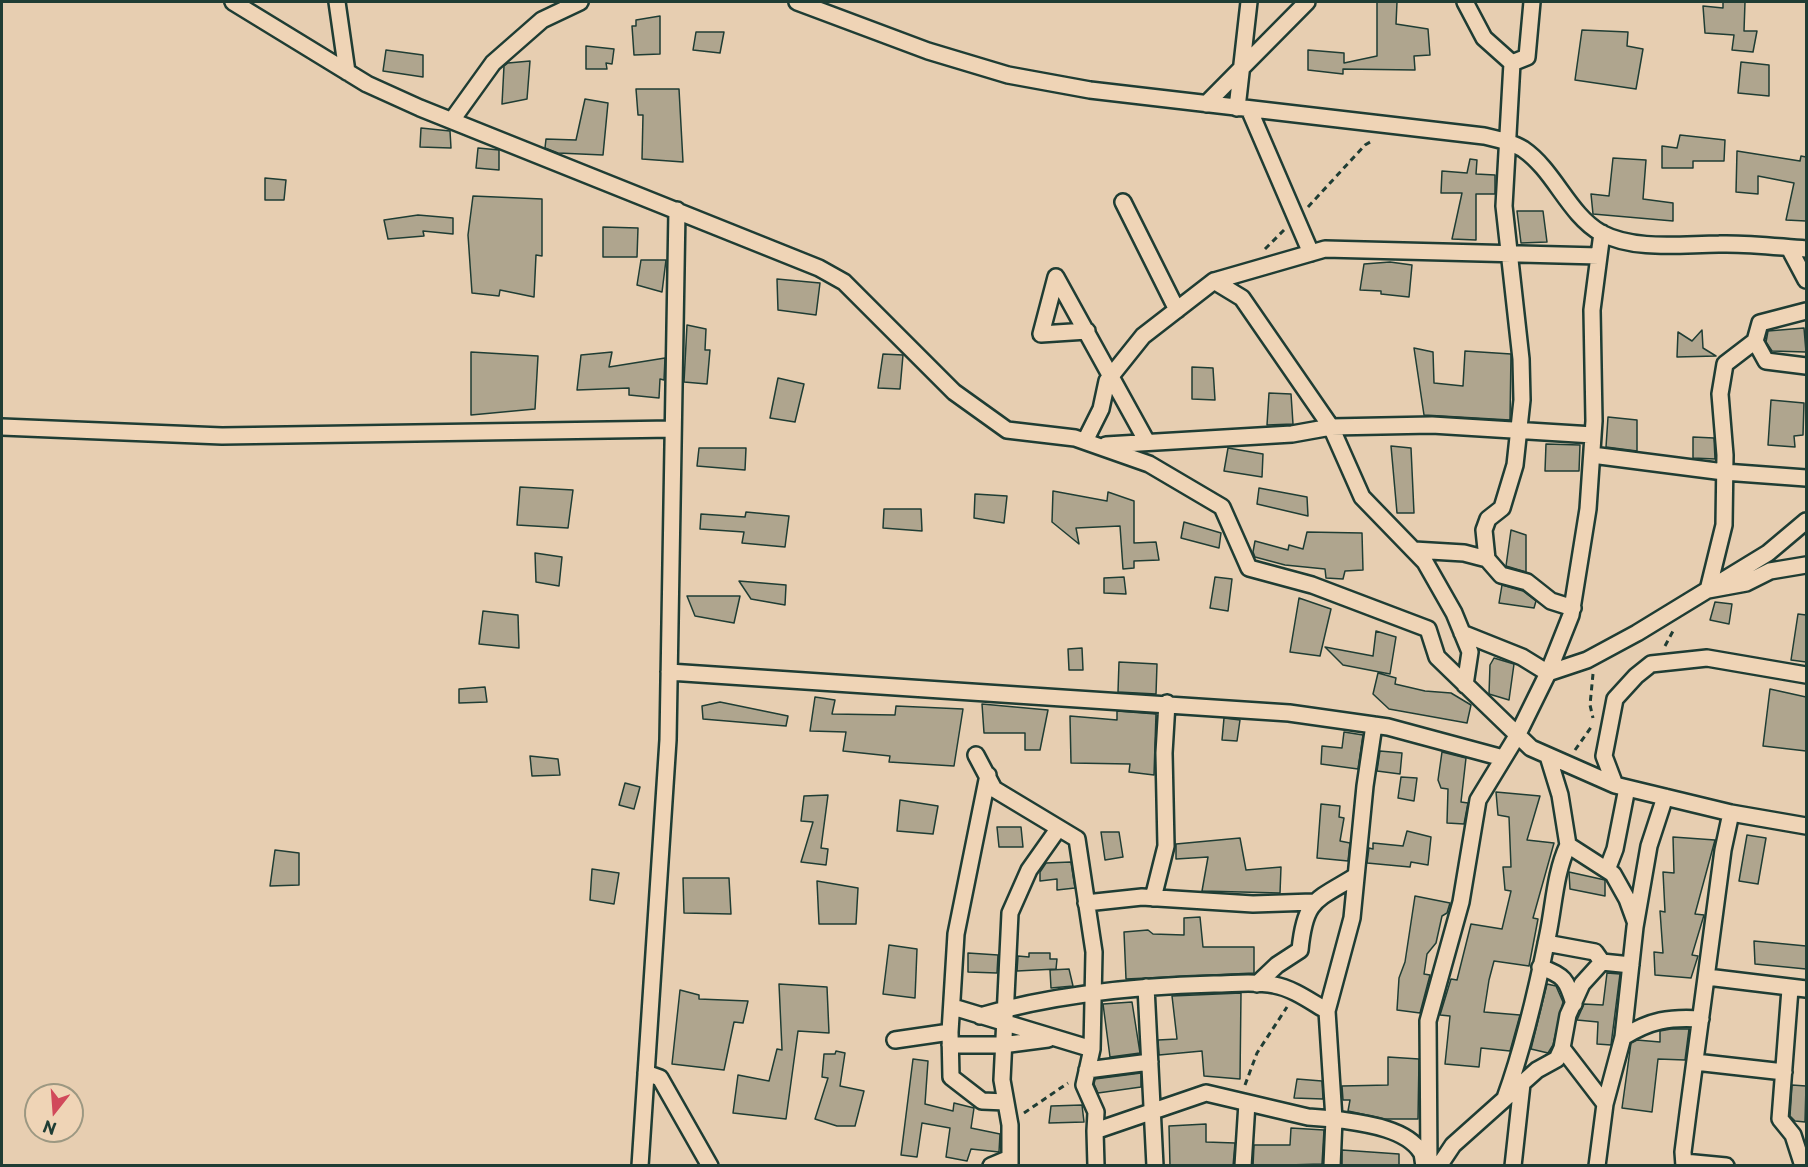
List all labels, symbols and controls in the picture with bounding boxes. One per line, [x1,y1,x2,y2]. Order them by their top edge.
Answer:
north arrow [24,1083,84,1143]
text: N [40,1115,59,1142]

